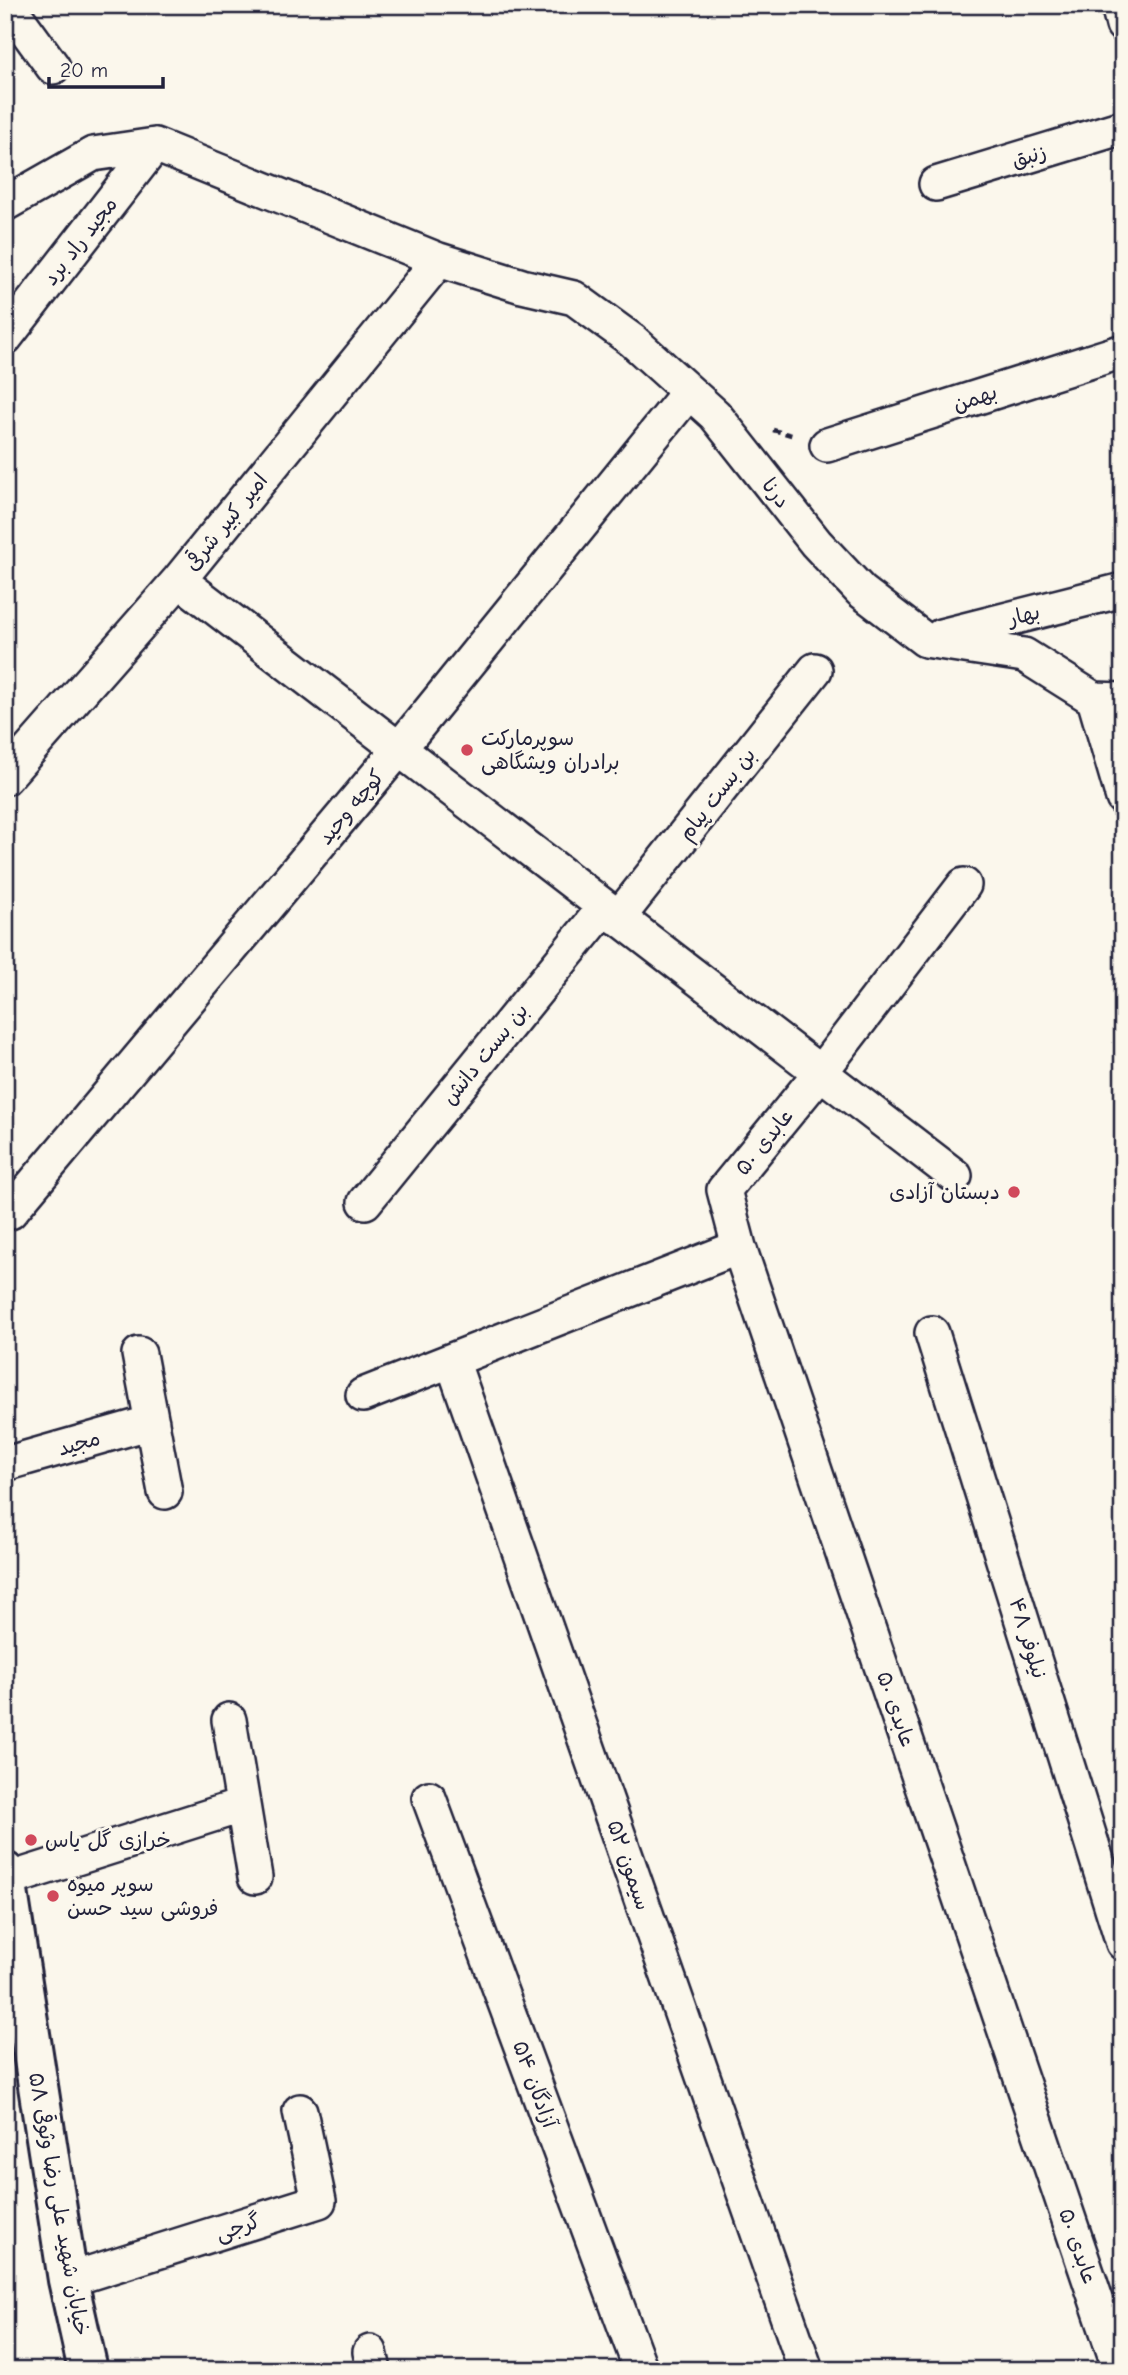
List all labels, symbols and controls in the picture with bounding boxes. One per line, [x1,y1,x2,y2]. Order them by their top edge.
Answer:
scale bar [49,46,163,90]
text: 20 m [60,58,108,82]
street label: زنبق [1009,139,1050,174]
street label: مجید راد برد [38,192,123,291]
street label: بهمن [950,380,1001,417]
street label: امیر کبیر شرقی [179,468,273,576]
street label: درنا [757,473,795,513]
street label: بهار [1004,599,1043,632]
place label: سوپرمارکت برادران ویشگاهی [481,726,620,776]
marker: سوپرمارکت برادران ویشگاهی [459,742,475,758]
street label: بن بست پیام [673,743,764,847]
street label: کوچه وحید [313,765,390,850]
street label: بن بست دانش [437,999,534,1110]
street label: عابدی ۵۰ [730,1104,799,1181]
place label: دبستان آزادی [889,1180,1000,1205]
marker: دبستان آزادی [1006,1184,1022,1200]
street label: مجید [55,1426,103,1460]
street label: نیلوفر ۴۸ [1002,1595,1052,1682]
street label: عابدی ۵۰ [871,1668,920,1750]
street label: سیمون ۵۲ [601,1817,656,1913]
place label: خرازی گل یاس [45,1828,171,1852]
marker: خرازی گل یاس [23,1832,39,1848]
place label: سوپر میوه فروشی سید حسن [67,1872,219,1922]
marker: سوپر میوه فروشی سید حسن [45,1888,61,1904]
street label: آزادگان ۵۴ [508,2037,562,2132]
street label: خیابان شهید علی رضا وثوقی ۵۸ [22,2070,95,2338]
street label: عابدی ۵۰ [1053,2205,1102,2287]
street label: گرجی [213,2209,264,2247]

